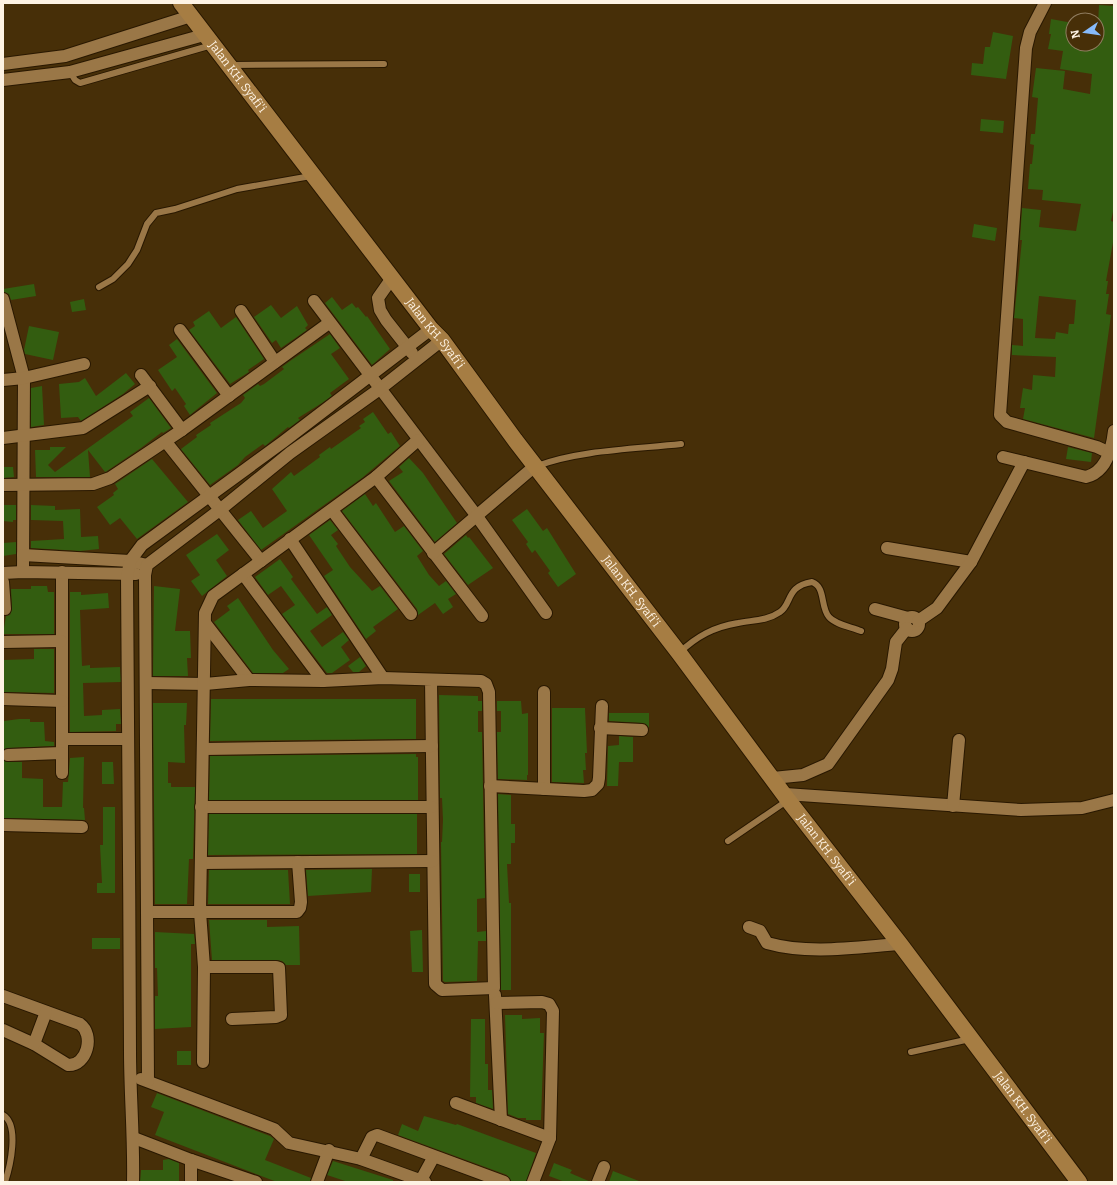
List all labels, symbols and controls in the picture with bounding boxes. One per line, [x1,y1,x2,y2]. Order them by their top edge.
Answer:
north arrow [1065,12,1105,52]
text: N [1068,28,1083,40]
street label: Jalan KH. Syafi'i [205,38,270,116]
street label: Jalan KH. Syafi'i [402,295,468,372]
street label: Jalan KH. Syafi'i [599,552,664,630]
street label: Jalan KH. Syafi'i [794,811,859,888]
street label: Jalan KH. Syafi'i [991,1068,1055,1146]

